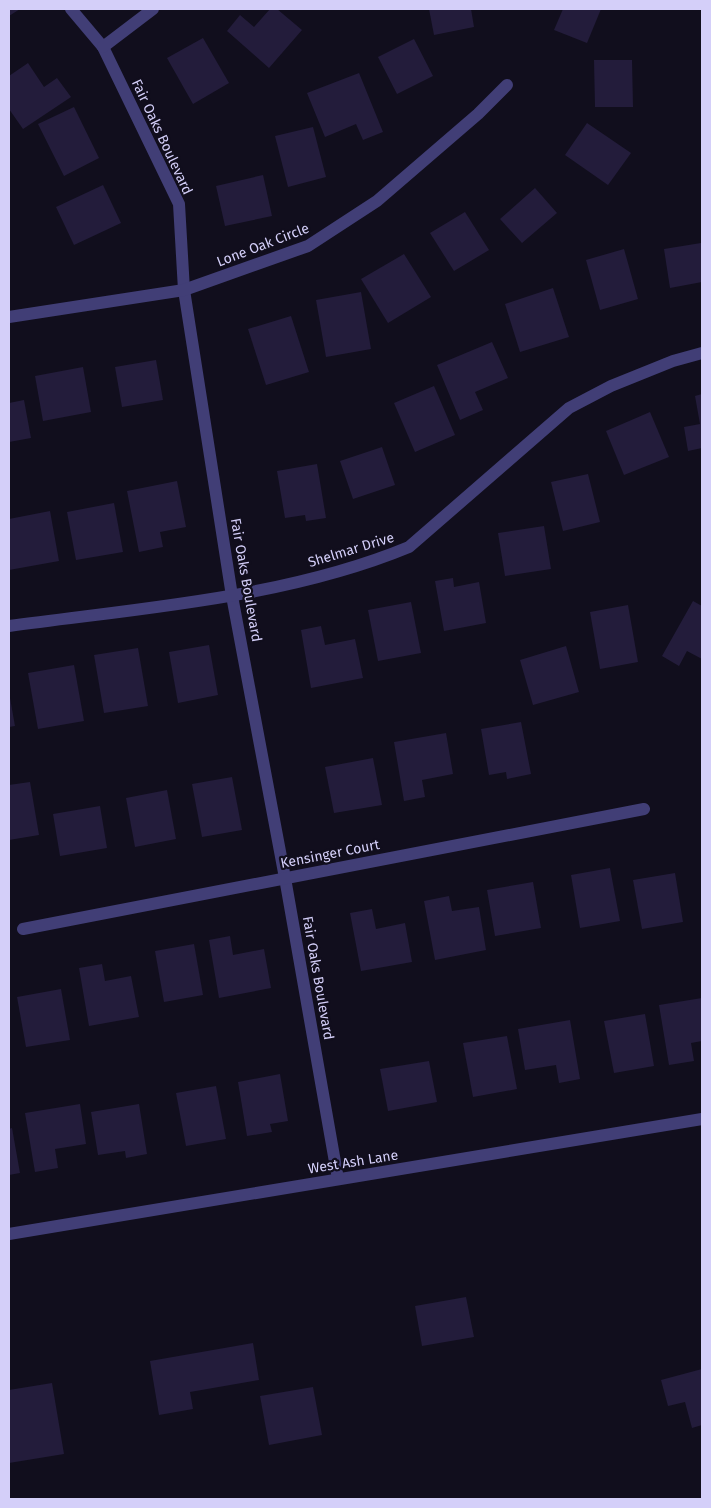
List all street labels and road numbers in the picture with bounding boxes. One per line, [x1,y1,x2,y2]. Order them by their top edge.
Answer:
street label: Fair Oaks Boulevard [128,77,196,197]
street label: Lone Oak Circle [214,220,312,270]
street label: Fair Oaks Boulevard [227,517,265,643]
street label: Shelmar Drive [306,529,396,571]
street label: Kensinger Court [279,836,382,872]
street label: Fair Oaks Boulevard [299,915,337,1041]
street label: West Ash Lane [307,1146,399,1178]

